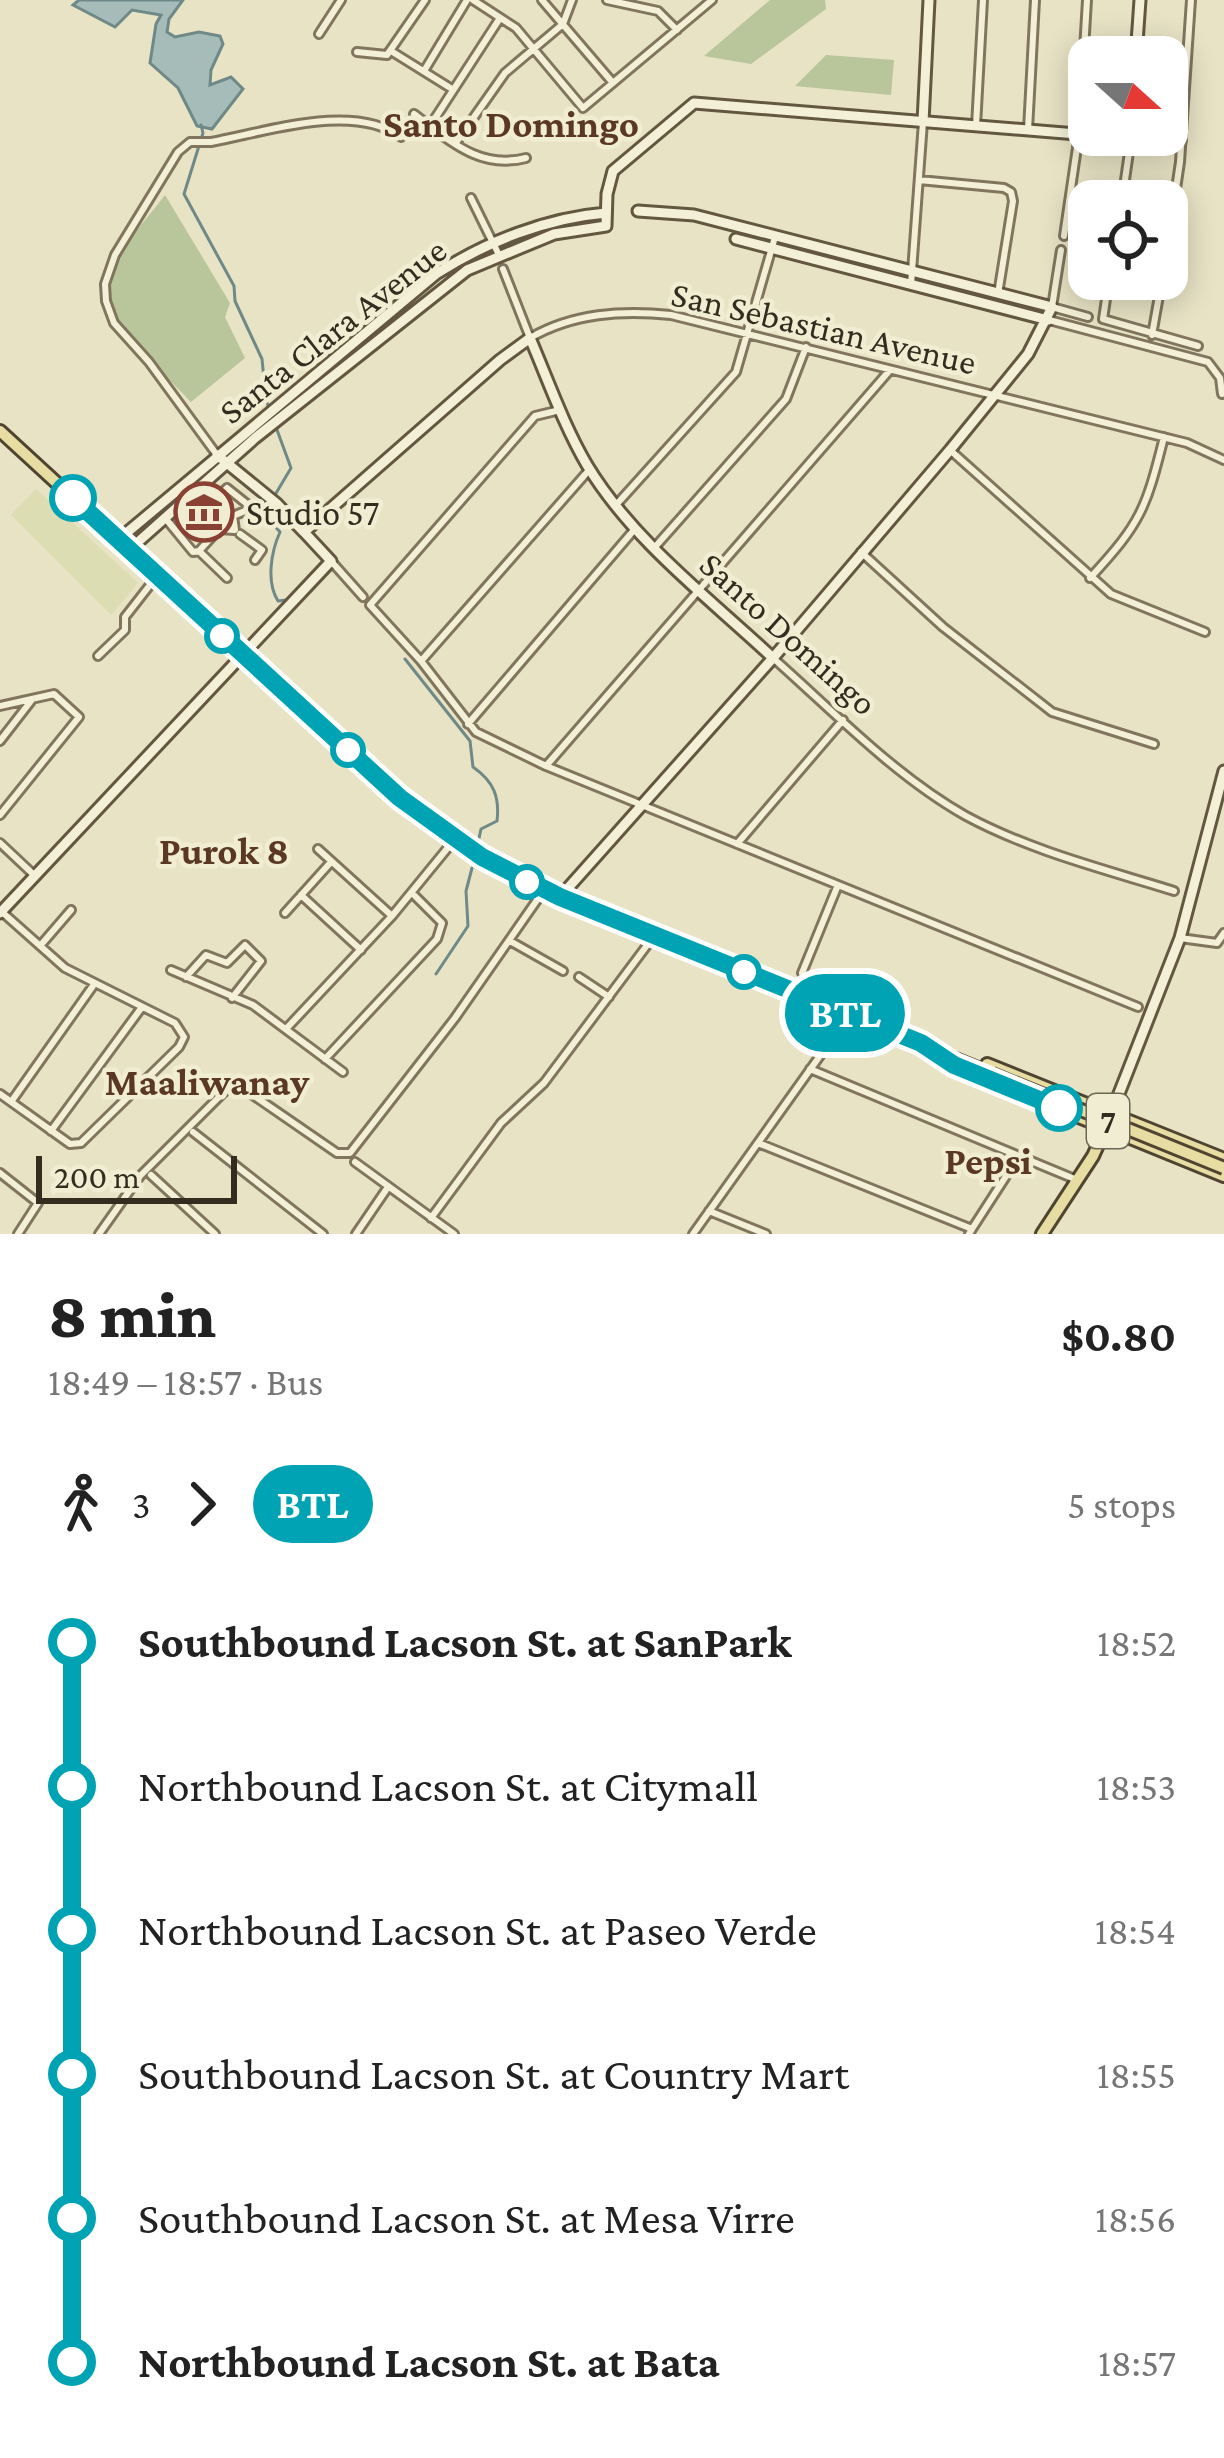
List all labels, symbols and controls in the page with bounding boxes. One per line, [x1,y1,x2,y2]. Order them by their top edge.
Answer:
north arrow [1068,36,1188,156]
map controls [1068,36,1188,300]
district label: Santo Domingo [383,102,639,145]
button: locate [1068,180,1188,300]
street label: Santa Clara Avenue [211,230,454,432]
street label: San Sebastian Avenue [668,273,980,382]
unlabelled marker [51,476,95,520]
museum icon: Studio 57 [173,481,235,543]
place label: Studio 57 [246,493,379,533]
street label: Santo Domingo [692,544,885,723]
unlabelled marker [206,620,238,652]
unlabelled marker [332,734,364,766]
district label: Purok 8 [159,829,289,872]
unlabelled marker [511,866,543,898]
unlabelled marker [728,956,760,988]
line badge: BTL [776,974,914,1052]
text: BTL [809,989,881,1036]
district label: Maaliwanay [105,1060,310,1103]
unlabelled marker [1037,1086,1081,1130]
road number: 7 [1087,1094,1129,1148]
district label: Pepsi [944,1139,1032,1182]
scale bar [36,1150,237,1203]
text: 200 m [54,1158,140,1195]
text: 8 min [48,1278,216,1351]
text: $0.80 [1061,1311,1176,1361]
text: 18:49 – 18:57 · Bus [48,1360,323,1403]
icon: walk [48,1471,114,1537]
icon: forward [169,1471,235,1537]
text: BTL [277,1480,349,1527]
text: 3 [132,1483,151,1526]
text: 5 stops [1067,1483,1176,1526]
text: Southbound Lacson St. at SanPark [138,1617,792,1667]
text: 18:52 [1097,1621,1176,1664]
text: Northbound Lacson St. at Citymall [138,1761,758,1811]
text: 18:53 [1097,1765,1176,1808]
text: Northbound Lacson St. at Paseo Verde [138,1905,817,1955]
text: 18:54 [1095,1909,1176,1952]
text: Southbound Lacson St. at Country Mart [138,2049,849,2099]
text: 18:55 [1097,2053,1176,2096]
text: Southbound Lacson St. at Mesa Virre [138,2193,795,2243]
text: 18:56 [1095,2197,1176,2240]
text: Northbound Lacson St. at Bata [138,2337,720,2387]
text: 18:57 [1098,2341,1176,2384]

